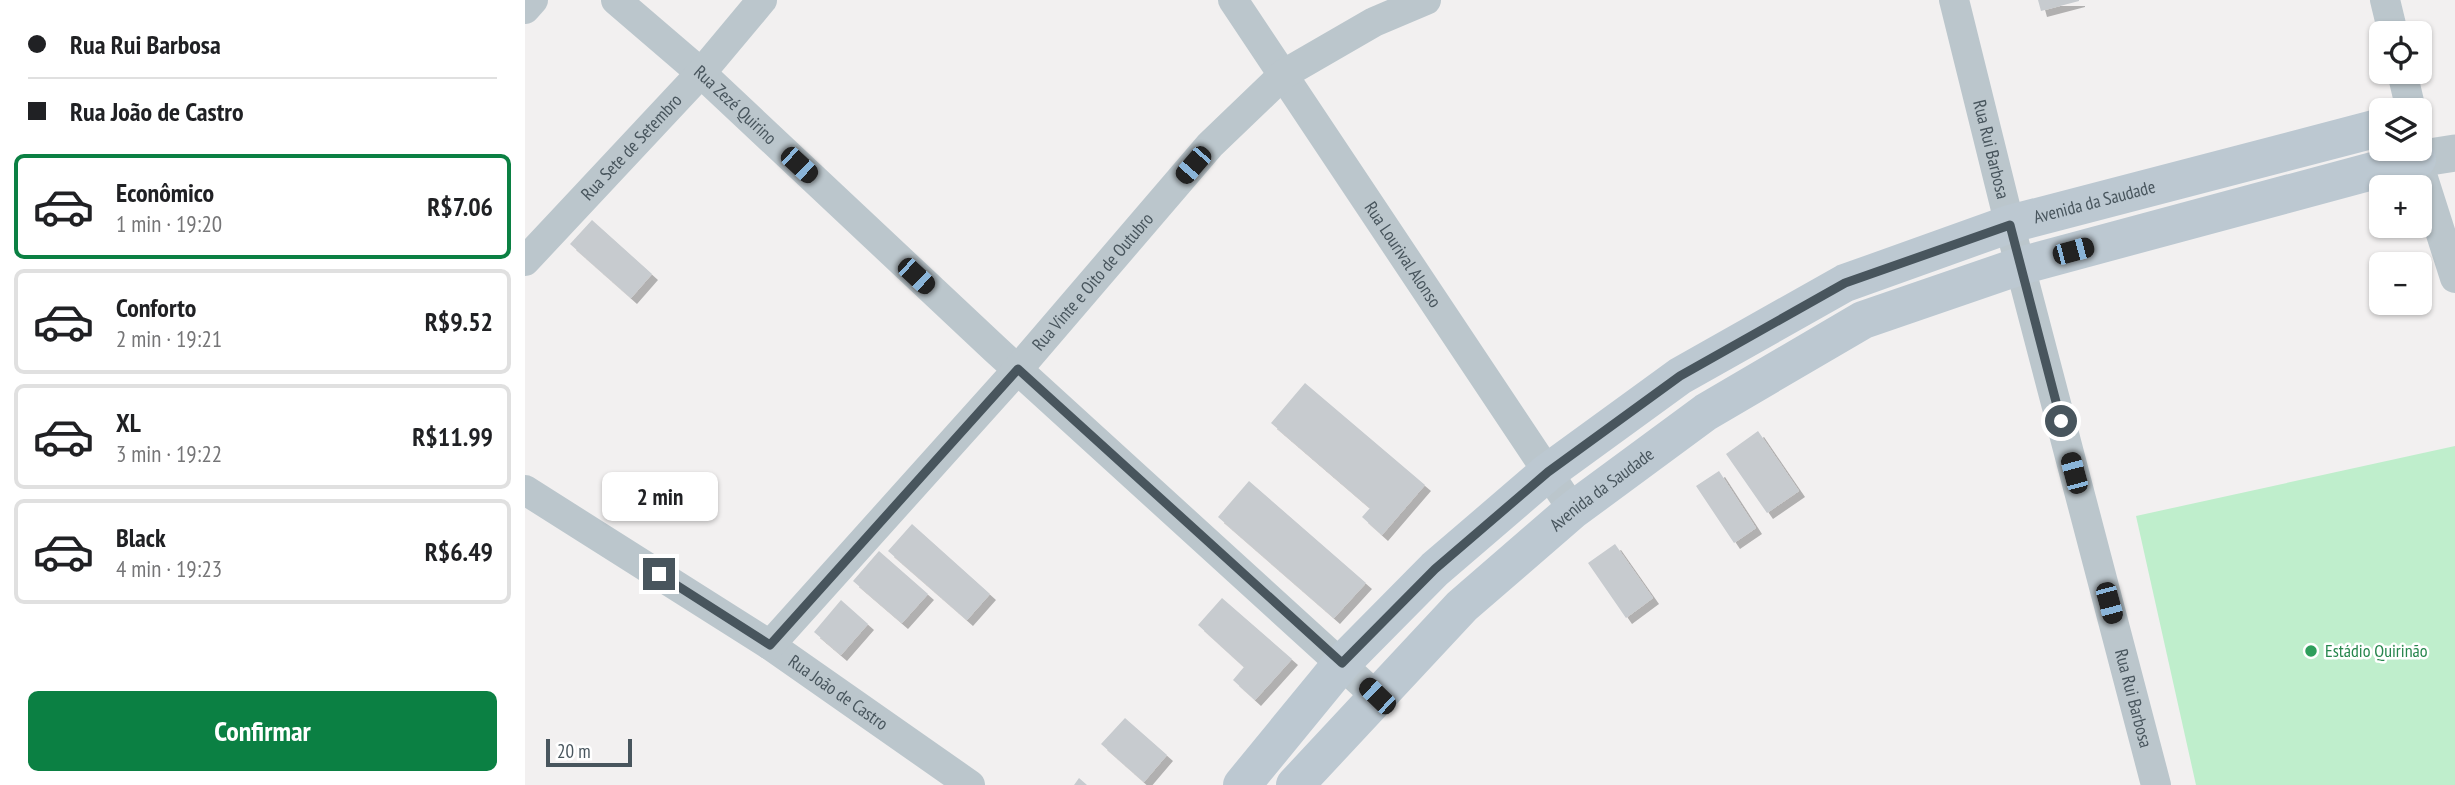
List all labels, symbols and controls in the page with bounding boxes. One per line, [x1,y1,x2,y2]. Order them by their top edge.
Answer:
map controls [2369,21,2432,315]
button: locate [2369,21,2432,84]
text: Rua Rui Barbosa [70,28,221,61]
street label: Rua Zezé Quirino [689,60,782,149]
street label: Rua Sete de Setembro [576,89,687,205]
text: Rua João de Castro [70,95,243,128]
street label: Rua Rui Barbosa [1968,97,2015,201]
button: layers [2369,98,2432,161]
car [1172,142,1215,188]
car [777,143,822,187]
icon: car [32,175,95,238]
street label: Avenida da Saudade [2031,175,2158,228]
button: + [2369,175,2432,238]
text: Econômico [116,176,214,209]
text: R$7.06 [427,190,493,223]
street label: Rua Lourival Alonso [1360,197,1447,312]
street label: Rua Vinte e Oito de Outubro [1027,207,1158,355]
text: 1 min · 19:20 [116,209,222,238]
car [2050,235,2097,267]
button: − [2369,252,2432,315]
car [894,254,939,298]
icon: car [32,290,95,353]
text: Conforto [116,291,196,324]
text: R$9.52 [425,305,493,338]
text: 2 min · 19:21 [116,324,222,353]
icon: car [32,405,95,468]
route start [2045,405,2077,437]
text: XL [116,406,141,439]
text: R$11.99 [412,420,493,453]
text: 3 min · 19:22 [116,439,222,468]
street label: Avenida da Saudade [1545,442,1658,536]
car [2059,450,2090,496]
callout: 2 min [601,472,717,522]
text: 2 min [637,482,683,511]
icon: car [32,520,95,583]
text: Black [116,521,166,554]
text: R$6.49 [425,535,493,568]
text: 4 min · 19:23 [116,554,222,583]
route end [643,558,675,590]
car [2094,580,2125,626]
place label: Estádio Quirinão [2325,639,2428,662]
marker: Estádio Quirinão [2303,643,2319,659]
street label: Rua Rui Barbosa [2110,646,2158,750]
street label: Rua João de Castro [784,649,893,735]
car [1355,674,1400,718]
button: Confirmar [28,691,497,771]
scale bar [546,736,632,768]
text: 20 m [557,739,591,763]

